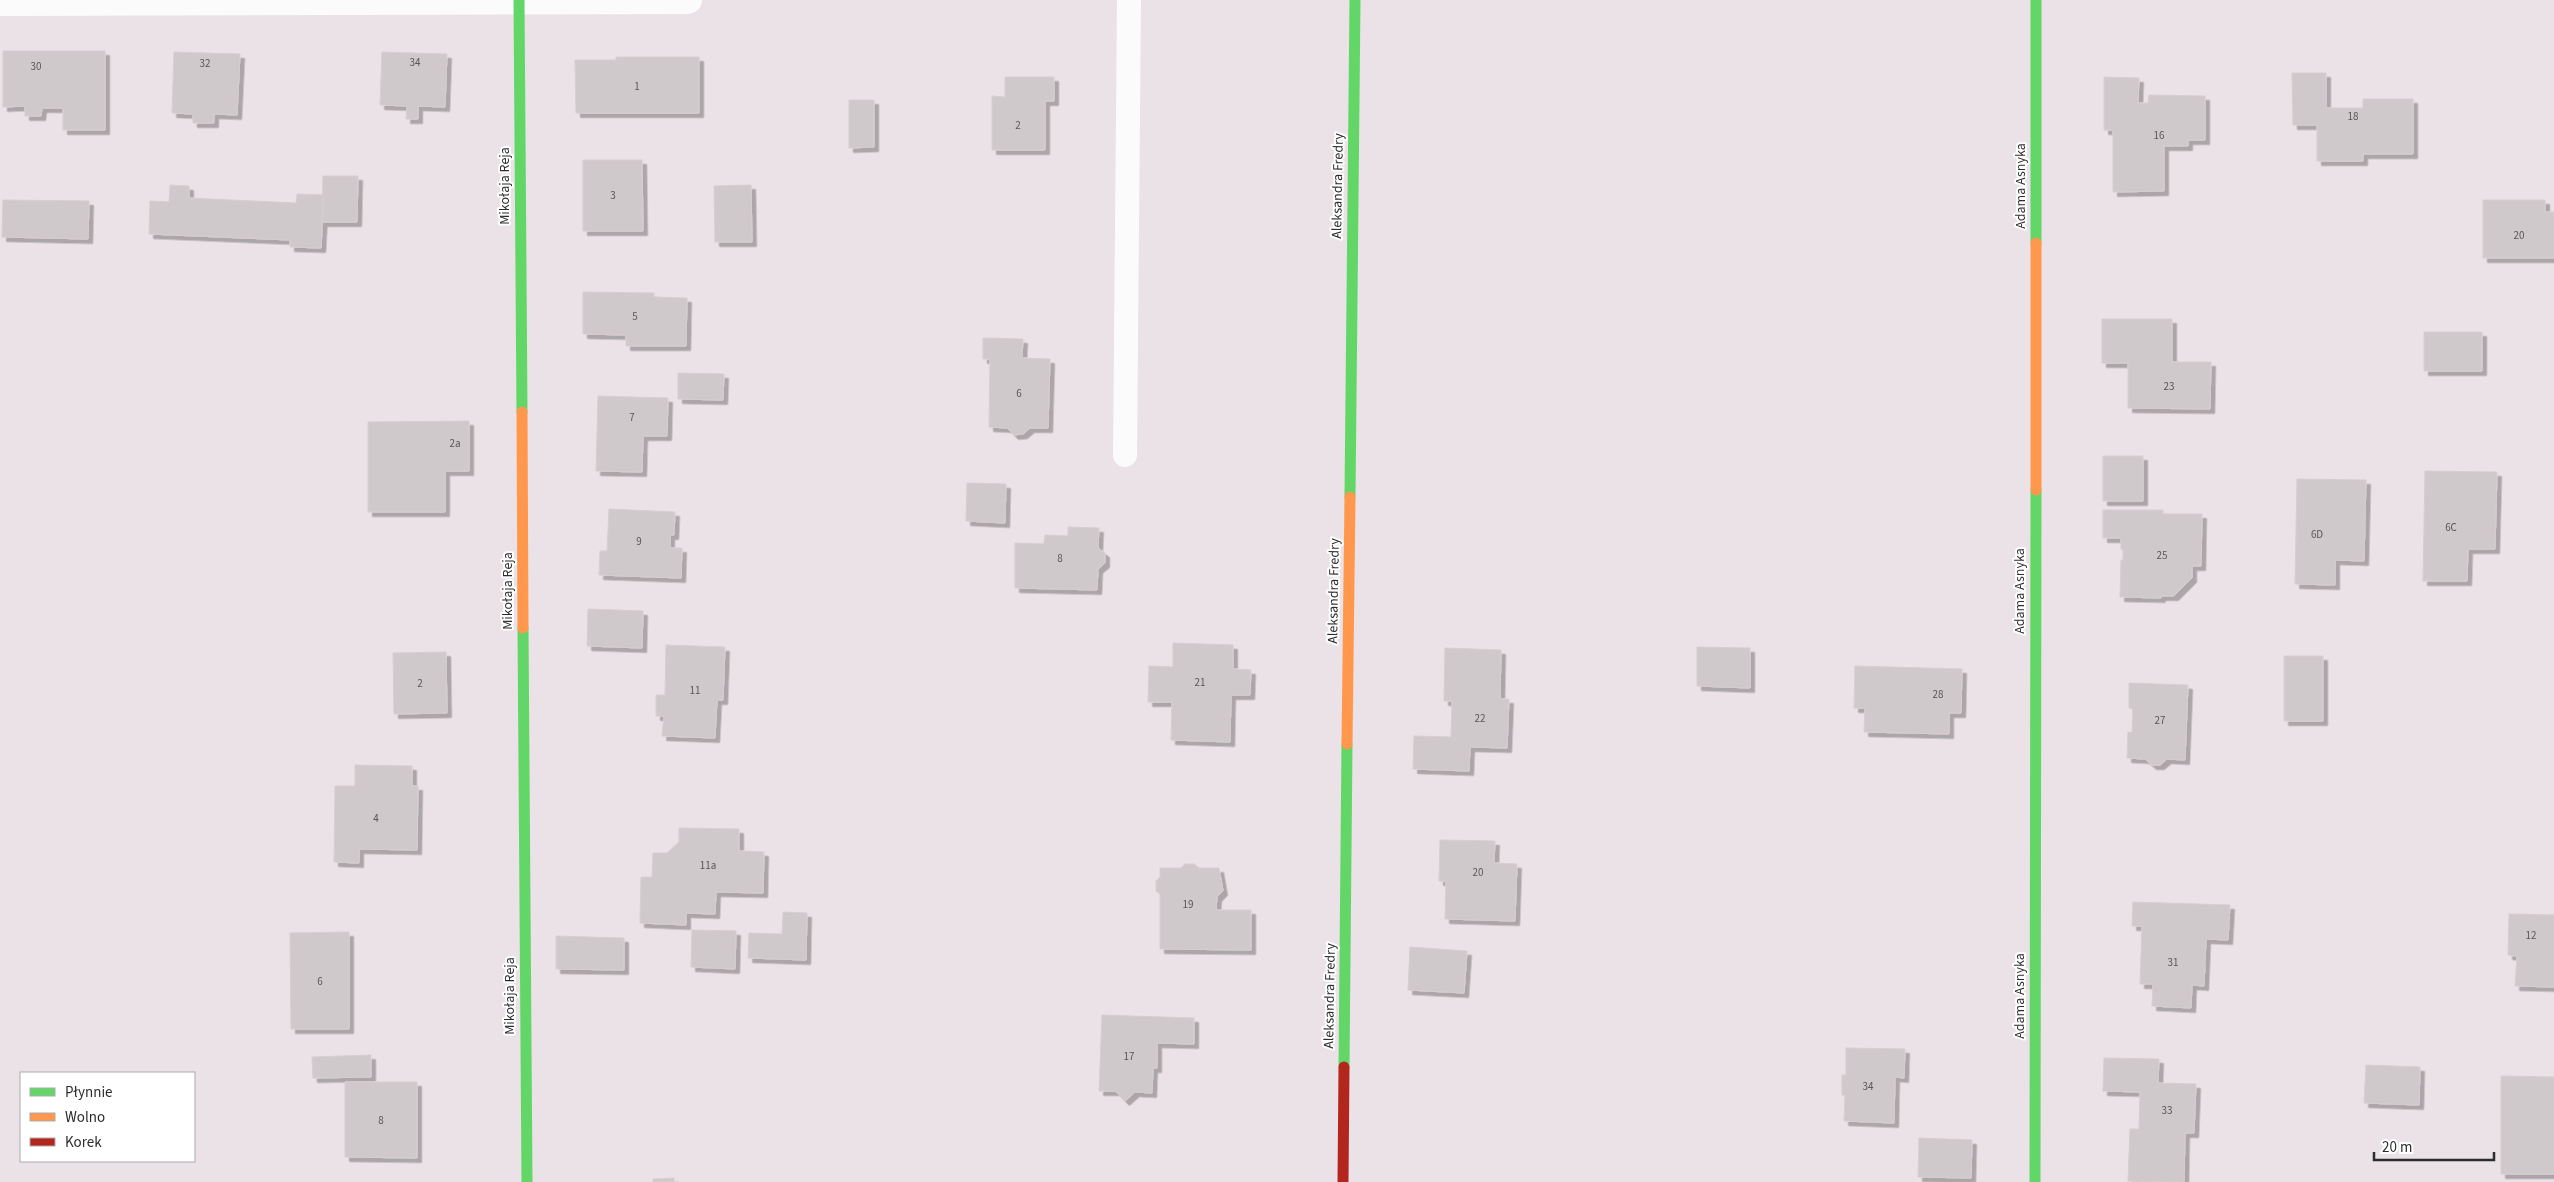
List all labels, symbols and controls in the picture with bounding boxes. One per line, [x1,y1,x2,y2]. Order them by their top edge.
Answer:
house number: 34 [410,55,421,70]
house number: 32 [200,56,210,71]
house number: 30 [31,59,41,74]
house number: 1 [634,79,640,94]
house number: 18 [2348,109,2359,124]
house number: 2 [1015,118,1021,133]
house number: 16 [2154,128,2165,143]
street label: Aleksandra Fredry [1327,133,1349,239]
street label: Adama Asnyka [2011,143,2031,229]
street label: Mikołaja Reja [495,147,515,225]
house number: 3 [610,188,616,203]
house number: 20 [2514,228,2524,243]
house number: 5 [632,309,638,324]
house number: 23 [2164,379,2174,394]
house number: 6 [1016,386,1022,401]
house number: 7 [629,410,635,425]
house number: 2a [449,436,461,451]
house number: 6C [2445,520,2457,535]
house number: 6D [2311,527,2323,542]
house number: 9 [636,534,642,549]
street label: Aleksandra Fredry [1323,538,1345,644]
street label: Adama Asnyka [2010,548,2030,634]
house number: 25 [2157,548,2167,563]
house number: 8 [1057,551,1063,566]
street label: Mikołaja Reja [498,552,518,630]
house number: 21 [1195,675,1205,690]
house number: 2 [417,676,423,691]
house number: 11 [690,683,700,698]
house number: 28 [1933,687,1944,702]
house number: 22 [1475,711,1485,726]
house number: 27 [2155,713,2165,728]
house number: 4 [373,811,379,826]
house number: 11a [700,858,716,873]
house number: 20 [1473,865,1483,880]
house number: 19 [1183,897,1193,912]
house number: 12 [2526,928,2536,943]
street label: Aleksandra Fredry [1319,943,1341,1049]
street label: Adama Asnyka [2010,953,2030,1039]
house number: 31 [2168,955,2178,970]
street label: Mikołaja Reja [500,957,520,1035]
house number: 6 [317,974,323,989]
house number: 17 [1124,1049,1134,1064]
legend [20,1072,195,1162]
house number: 34 [1863,1079,1874,1094]
text: Płynnie [65,1082,113,1103]
house number: 33 [2162,1103,2172,1118]
text: Wolno [65,1107,105,1128]
house number: 8 [378,1113,384,1128]
scale bar [2374,1130,2494,1162]
text: Korek [65,1132,102,1153]
text: 20 m [2382,1137,2412,1158]

